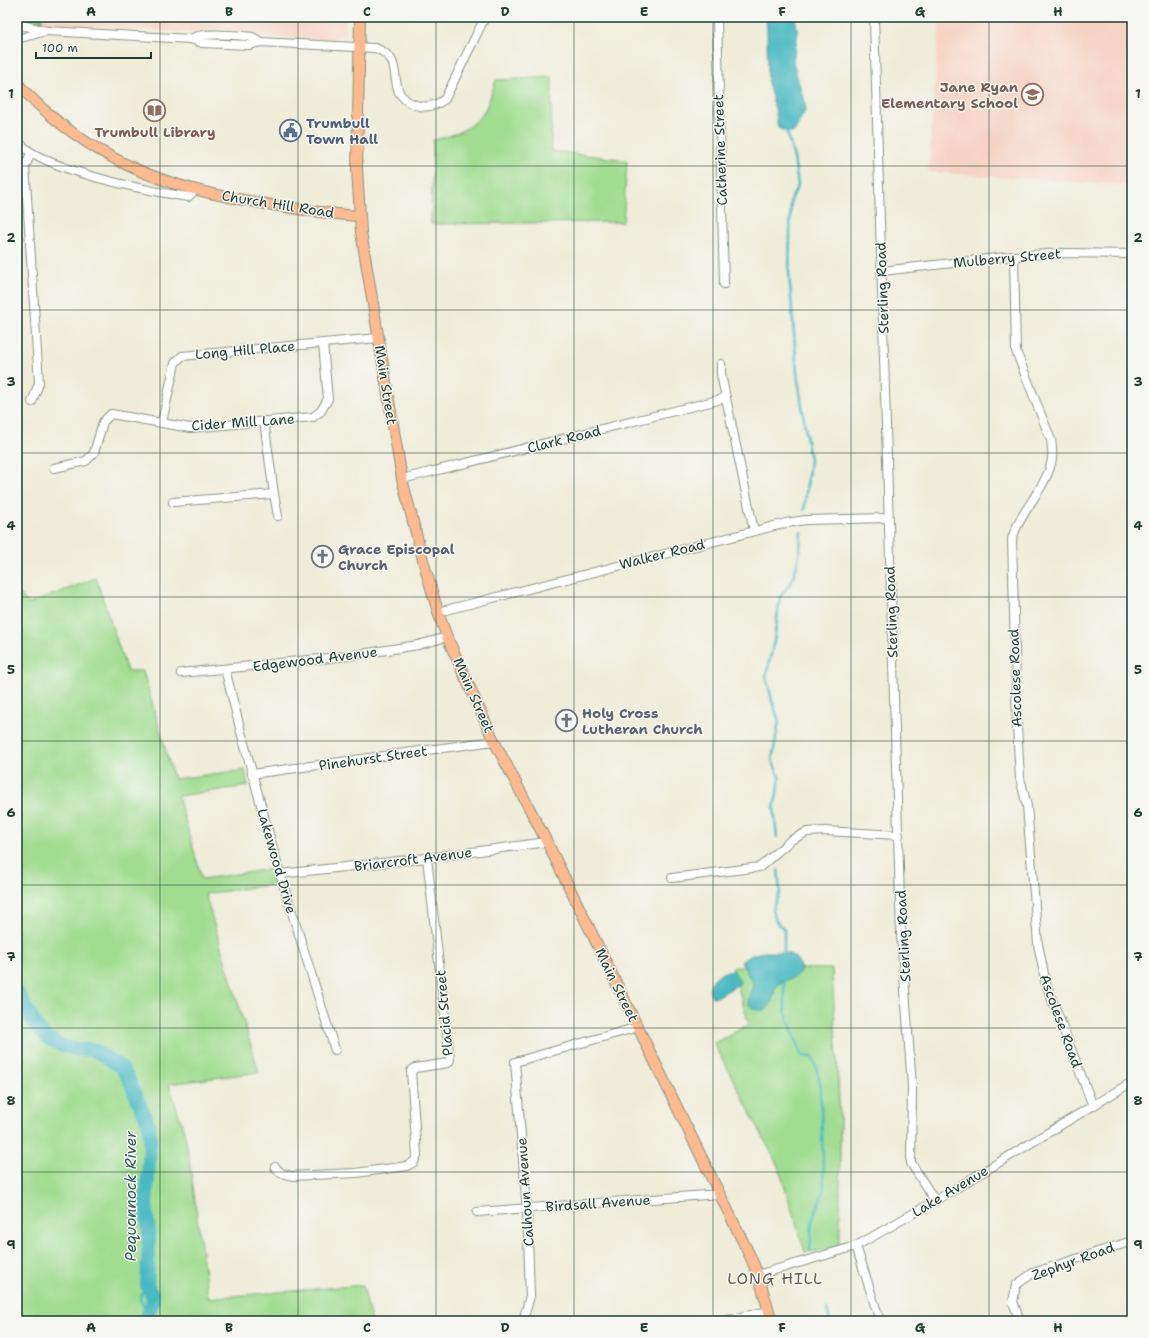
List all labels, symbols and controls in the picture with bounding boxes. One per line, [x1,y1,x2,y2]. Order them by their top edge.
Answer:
text: A [86,3,96,20]
text: B [225,3,233,20]
text: C [363,3,371,20]
text: D [500,3,510,20]
text: E [640,3,649,20]
text: F [778,3,786,20]
text: G [915,3,926,20]
text: H [1053,3,1063,20]
scale bar [36,34,151,60]
text: 100 m [42,40,78,56]
place label: Jane Ryan Elementary School [881,78,1018,112]
school or university icon: Jane Ryan Elementary School [1020,82,1046,108]
text: 1 [8,85,14,102]
text: 1 [1135,85,1141,102]
street label: Catherine Street [709,94,731,206]
library icon: Trumbull Library [142,97,168,123]
place label: Trumbull Town Hall [306,114,378,148]
public building icon: Trumbull Town Hall [278,118,304,144]
place label: Trumbull Library [94,123,216,141]
street label: Church Hill Road [221,186,335,222]
text: 2 [6,229,16,246]
text: 2 [1133,229,1143,246]
street label: Sterling Road [871,242,893,334]
street label: Mulberry Street [952,244,1062,272]
street label: Long Hill Place [194,337,296,363]
street label: Main Street [371,344,401,426]
text: 3 [6,373,16,390]
text: 3 [1133,373,1143,390]
street label: Cider Mill Lane [191,409,295,435]
street label: Clark Road [525,421,603,457]
text: 4 [6,517,16,534]
text: 4 [1133,517,1143,534]
street label: Walker Road [617,535,707,573]
place label: Grace Episcopal Church [338,540,455,574]
church icon: Grace Episcopal Church [310,544,336,570]
street label: Sterling Road [880,566,902,658]
street label: Ascolese Road [1004,628,1026,727]
street label: Edgewood Avenue [252,642,378,676]
street label: Main Street [449,655,499,735]
text: 5 [7,661,15,678]
text: 5 [1134,661,1142,678]
place label: Holy Cross Lutheran Church [582,704,703,738]
church icon: Holy Cross Lutheran Church [554,708,580,734]
street label: Pinehurst Street [318,741,428,775]
text: 6 [6,804,16,821]
text: 6 [1133,804,1143,821]
street label: Lakewood Drive [253,806,301,916]
street label: Briarcroft Avenue [353,843,473,875]
street label: Sterling Road [892,889,914,982]
street label: Main Street [591,945,643,1025]
text: 7 [6,948,16,965]
text: 7 [1133,948,1143,965]
street label: Placid Street [431,969,457,1057]
street label: Ascolese Road [1036,972,1086,1070]
text: 8 [6,1092,16,1109]
text: 8 [1133,1092,1143,1109]
water label: Pequonnock River [121,1130,141,1261]
street label: Calhoun Avenue [512,1137,538,1247]
street label: Lake Avenue [909,1161,991,1221]
street label: Birdsall Avenue [545,1190,651,1216]
text: 9 [6,1236,16,1253]
text: 9 [1133,1236,1143,1253]
street label: Zephyr Road [1029,1238,1117,1284]
district label: LONG HILL [727,1268,823,1289]
text: A [86,1319,96,1336]
text: B [225,1319,233,1336]
text: C [363,1319,371,1336]
text: D [500,1319,510,1336]
text: E [640,1319,649,1336]
text: F [778,1319,786,1336]
text: G [915,1319,926,1336]
text: H [1053,1319,1063,1336]

